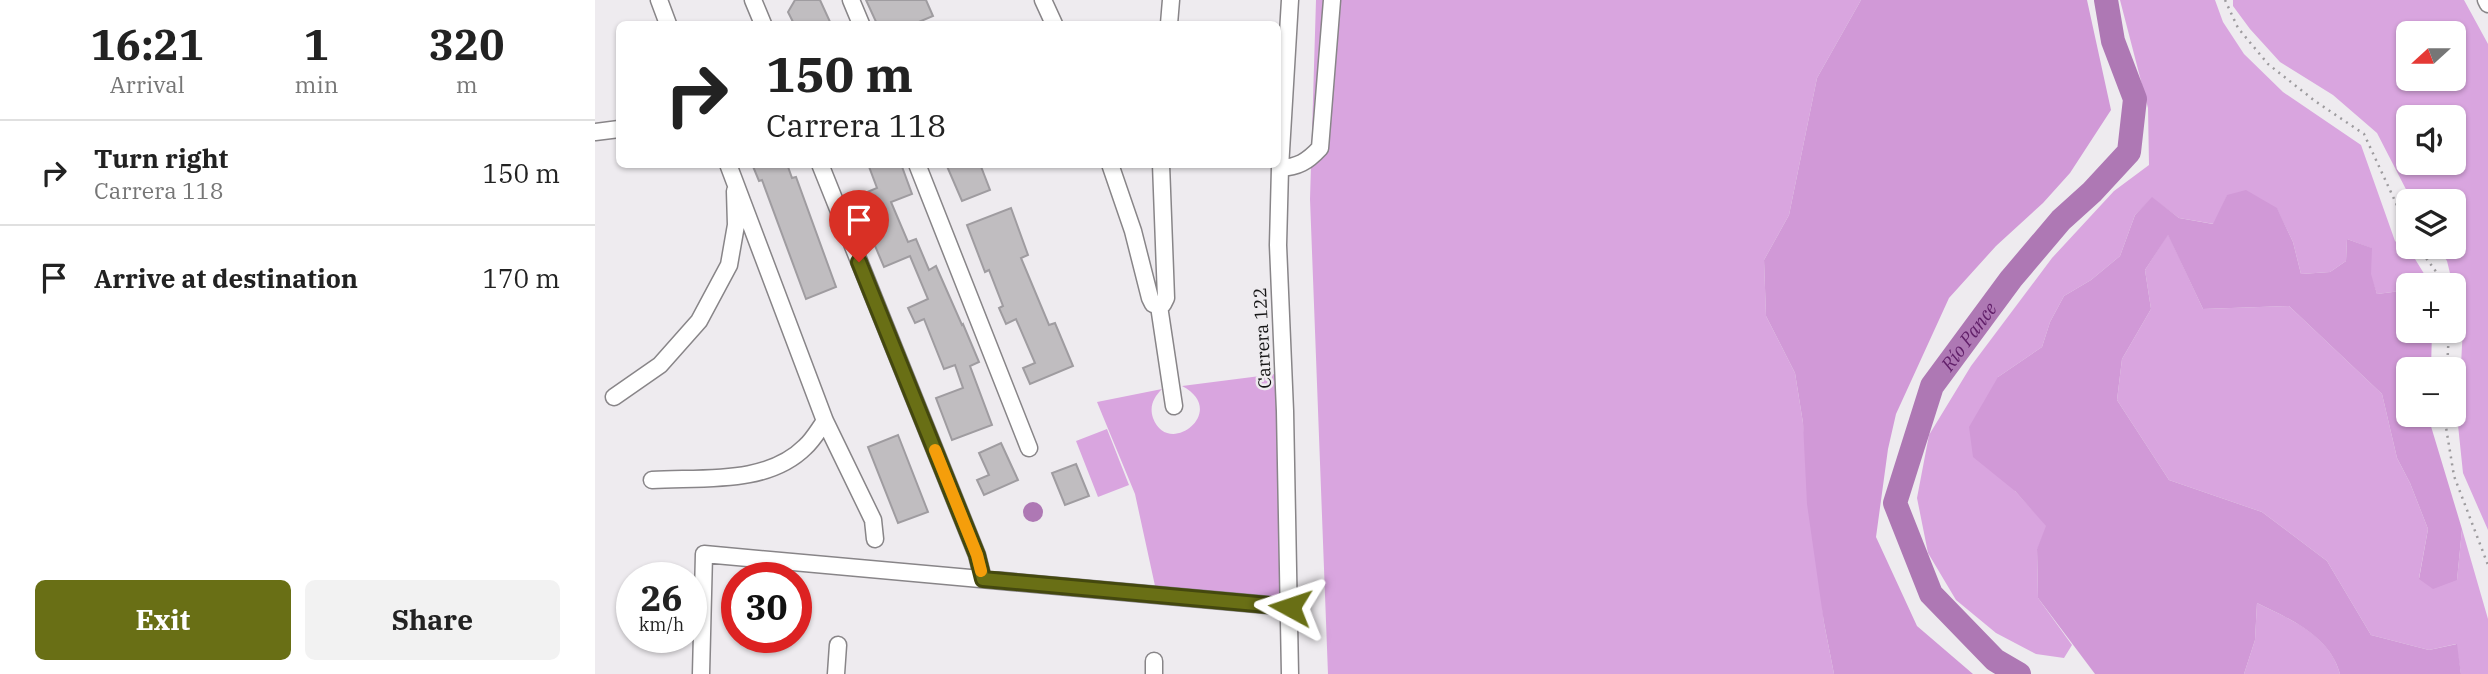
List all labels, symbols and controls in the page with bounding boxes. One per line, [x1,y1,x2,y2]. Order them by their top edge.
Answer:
text: 16:21 [90,17,204,72]
text: 1 [304,17,329,72]
text: 320 [429,17,504,72]
north arrow [2396,21,2466,91]
map controls [2396,21,2466,427]
text: 150 m [766,42,913,105]
icon: right [651,49,742,140]
text: Arrival [110,69,185,99]
text: min [295,69,338,99]
text: m [456,69,478,99]
text: Carrera 118 [766,104,946,146]
button: sound [2396,105,2466,175]
text: Turn right [94,141,228,175]
icon: right [35,154,73,192]
text: 150 m [482,156,560,190]
text: Carrera 118 [94,175,223,205]
button: layers [2396,189,2466,259]
pin [829,190,889,262]
icon: arrive [840,201,878,239]
icon: arrive [35,259,73,297]
text: Arrive at destination [94,261,358,295]
text: 170 m [482,261,560,295]
button: + [2396,273,2466,343]
street label: Carrera 122 [1248,287,1276,389]
water label: Río Pance [1935,297,2002,376]
button: − [2396,357,2466,427]
speed limit sign: 30 [721,562,812,653]
position arrow [1253,570,1327,644]
text: 26 [640,575,683,621]
button: Exit [35,580,291,660]
button: Share [305,580,560,660]
text: km/h [639,613,684,636]

